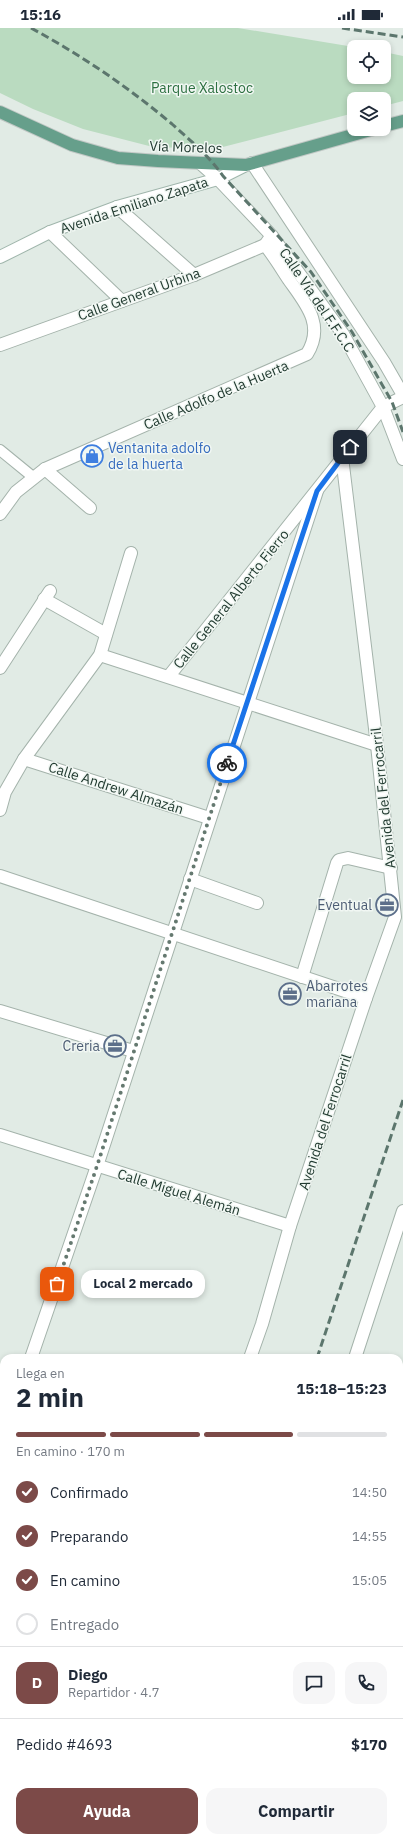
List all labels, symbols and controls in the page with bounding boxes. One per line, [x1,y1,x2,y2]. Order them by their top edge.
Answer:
text: 15:16 [20,5,61,24]
map controls [347,40,391,136]
button: locate [347,40,391,84]
park label: Parque Xalostoc [151,79,253,97]
button: layers [347,92,391,136]
street label: Vía Morelos [149,137,223,157]
street label: Avenida Emiliano Zapata [58,172,211,237]
street label: Calle Vía del F.F.C.C [275,244,359,356]
street label: Calle General Urbina [75,263,203,325]
street label: Calle Adolfo de la Huerta [141,356,292,434]
pin [333,430,367,464]
icon: home [339,436,361,458]
place label: Ventanita adolfo de la huerta [108,439,211,473]
shop icon: Ventanita adolfo de la huerta [79,443,105,469]
street label: Calle General Alberto Fierro [169,525,293,672]
street label: Avenida del Ferrocarril [367,726,399,869]
courier [207,743,247,783]
icon: bike [216,752,238,774]
street label: Calle Andrew Almazán [46,758,186,818]
office icon: Eventual [374,892,400,918]
place label: Eventual [317,896,372,914]
place label: Abarrotes mariana [306,977,368,1011]
office icon: Abarrotes mariana [277,981,303,1007]
office icon: Creria [102,1033,128,1059]
place label: Creria [62,1037,101,1055]
street label: Avenida del Ferrocarril [295,1052,356,1192]
street label: Calle Miguel Alemán [115,1165,243,1219]
pin [40,1267,74,1301]
callout: Local 2 mercado [81,1270,205,1298]
icon: bag [46,1273,68,1295]
text: Local 2 mercado [93,1275,193,1292]
text: Llega en [16,1365,65,1382]
text: 15:18–15:23 [296,1379,387,1398]
text: 2 min [16,1380,84,1414]
text: En camino · 170 m [16,1443,125,1460]
icon: check [16,1481,38,1503]
text: Confirmado [50,1483,128,1502]
text: 14:50 [352,1484,387,1501]
icon: check [16,1525,38,1547]
text: Preparando [50,1527,128,1546]
text: 14:55 [352,1528,387,1545]
icon: check [16,1569,38,1591]
text: En camino [50,1571,120,1590]
text: 15:05 [352,1572,387,1589]
text: Entregado [50,1615,119,1634]
button: chat [293,1662,335,1704]
button: phone [345,1662,387,1704]
text: Diego [68,1665,108,1684]
text: D [32,1673,42,1692]
text: Repartidor · 4.7 [68,1684,159,1701]
text: Pedido #4693 [16,1735,113,1754]
text: $170 [351,1735,387,1754]
button: Ayuda [16,1788,198,1834]
button: Compartir [206,1788,387,1834]

